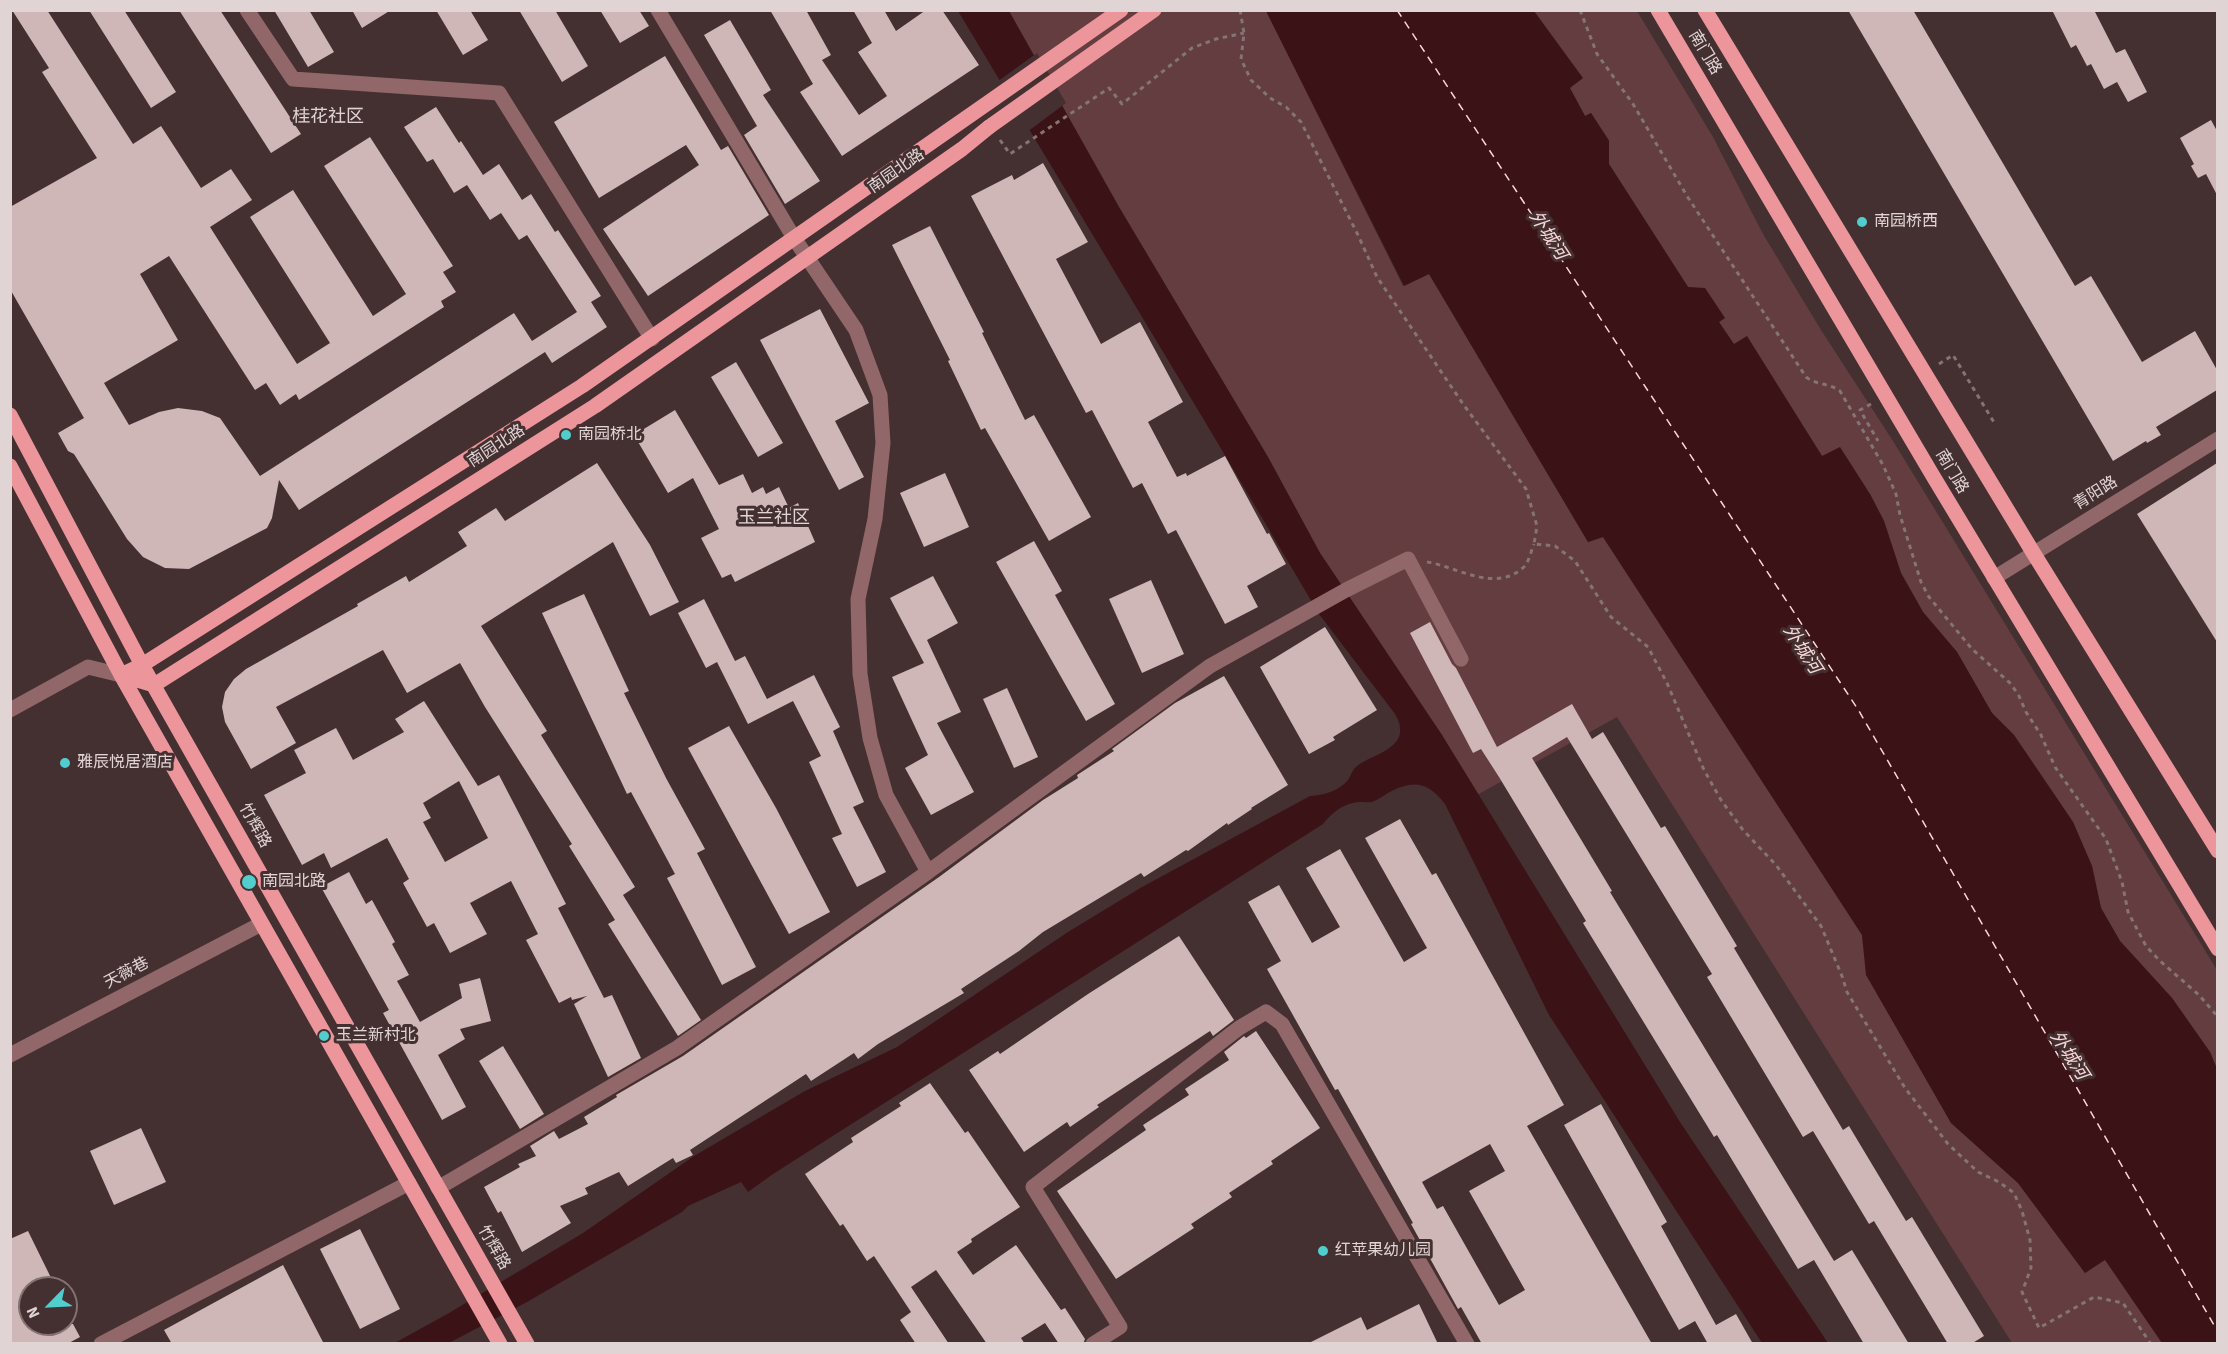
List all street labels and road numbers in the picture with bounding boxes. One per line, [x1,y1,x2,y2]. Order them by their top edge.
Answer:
street label: 南门路 [1683,27,1725,79]
street label: 南园北路 [865,146,929,198]
street label: 南园北路 [465,422,529,472]
street label: 南门路 [1930,446,1972,498]
street label: 青阳路 [2071,473,2121,515]
street label: 竹辉路 [234,800,274,852]
street label: 天薇巷 [101,954,153,994]
street label: 竹辉路 [473,1222,513,1274]

